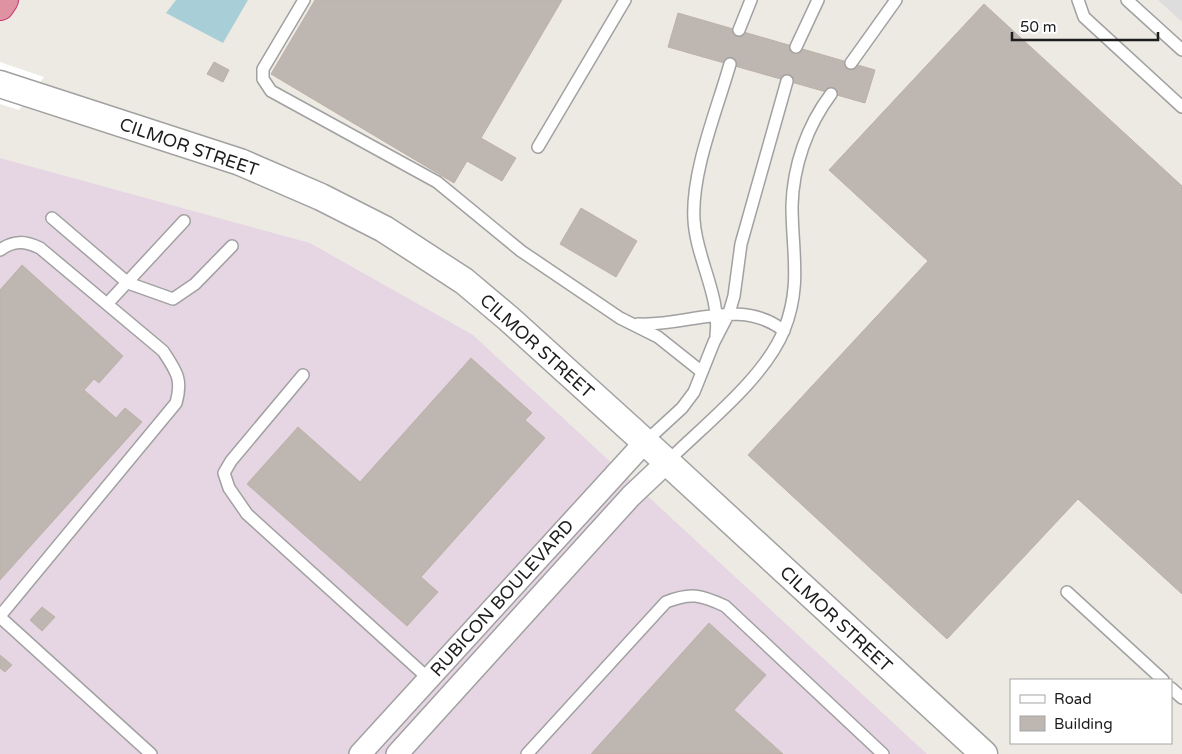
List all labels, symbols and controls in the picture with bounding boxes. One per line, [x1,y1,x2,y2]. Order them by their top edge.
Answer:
scale bar [1012,10,1158,42]
text: 50 m [1020,18,1057,36]
street label: CILMOR STREET [117,113,261,181]
street label: CILMOR STREET [476,289,599,403]
street label: RUBICON BOULEVARD [426,515,578,681]
street label: CILMOR STREET [775,561,897,677]
legend [1010,679,1172,744]
text: Road [1054,690,1092,708]
text: Building [1054,715,1113,733]

